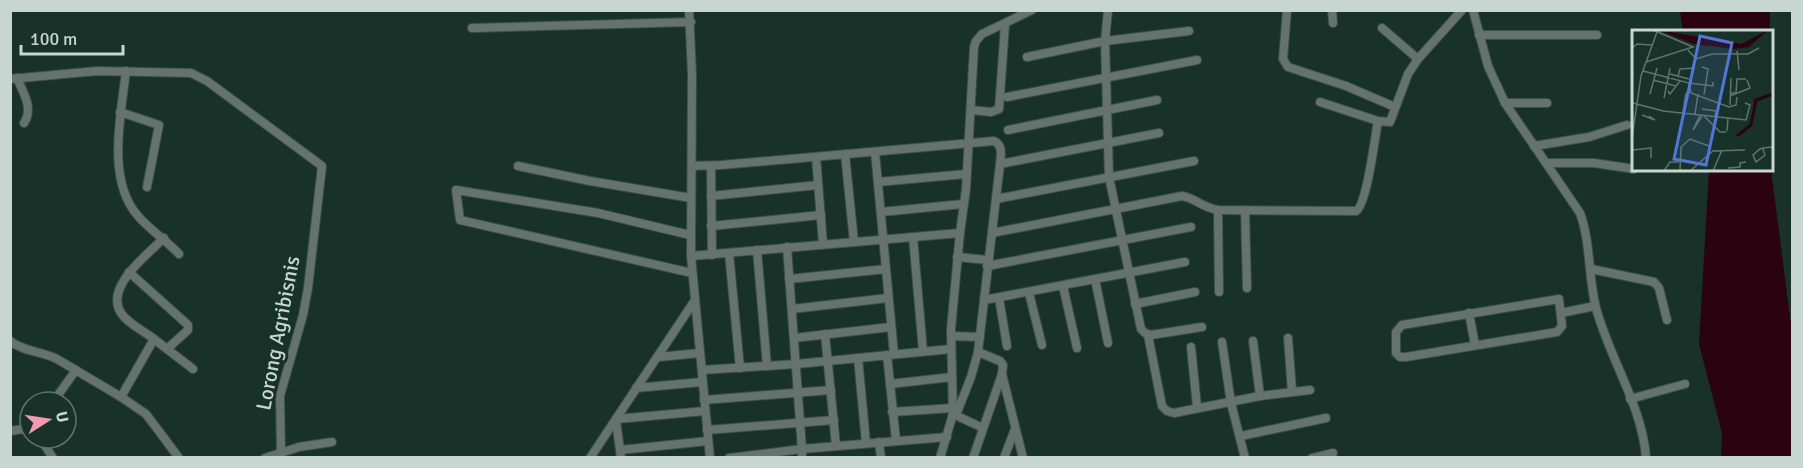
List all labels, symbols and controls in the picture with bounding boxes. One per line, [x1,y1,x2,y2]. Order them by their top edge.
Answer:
scale bar [21,18,123,56]
text: 100 m [30,28,77,50]
inset map [1632,30,1773,171]
street label: Lorong Agribisnis [250,254,306,412]
north arrow [18,390,78,450]
text: U [51,410,73,424]

